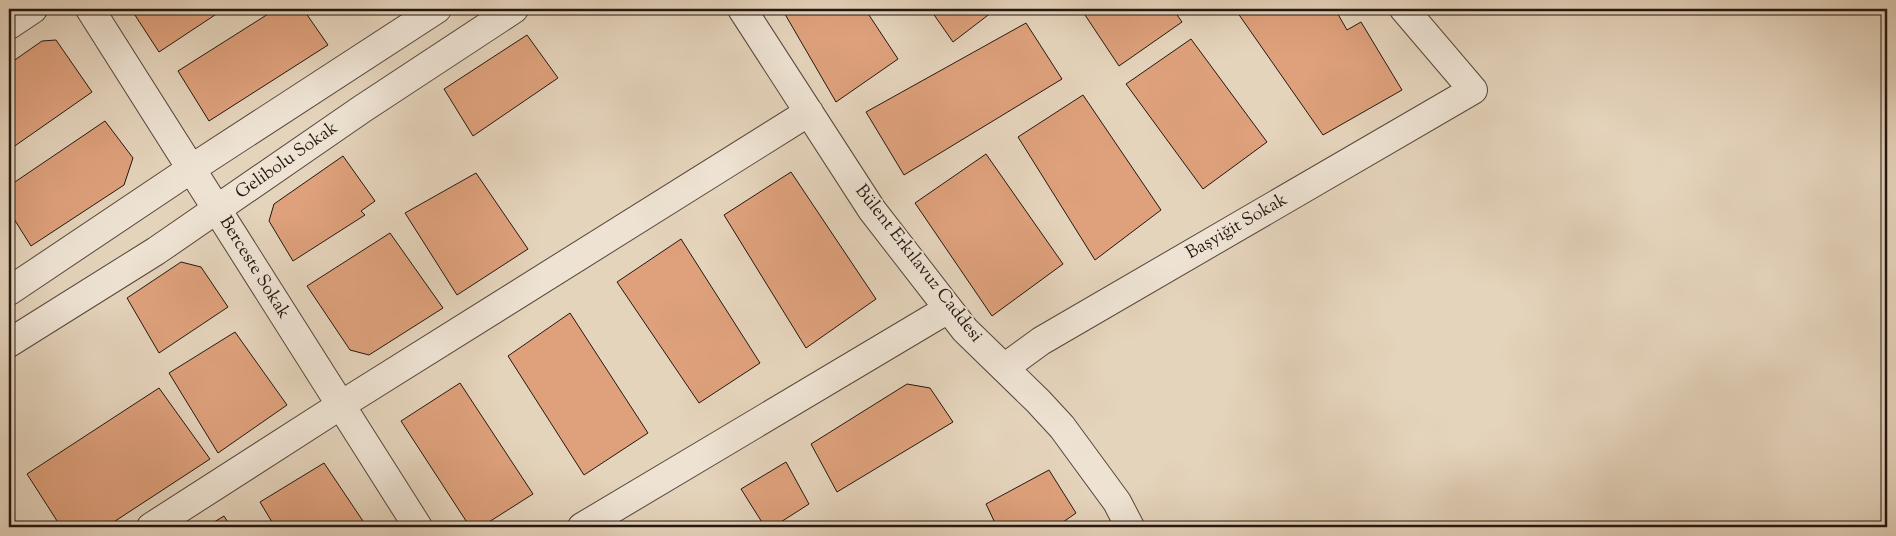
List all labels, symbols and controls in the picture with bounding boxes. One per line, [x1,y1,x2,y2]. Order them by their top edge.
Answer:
street label: Gelibolu Sokak [230,116,344,206]
street label: Bülent Erkılavuz Caddesi [848,179,988,349]
street label: Başyiğit Sokak [1182,187,1293,266]
street label: Berceste Sokak [212,212,296,325]

